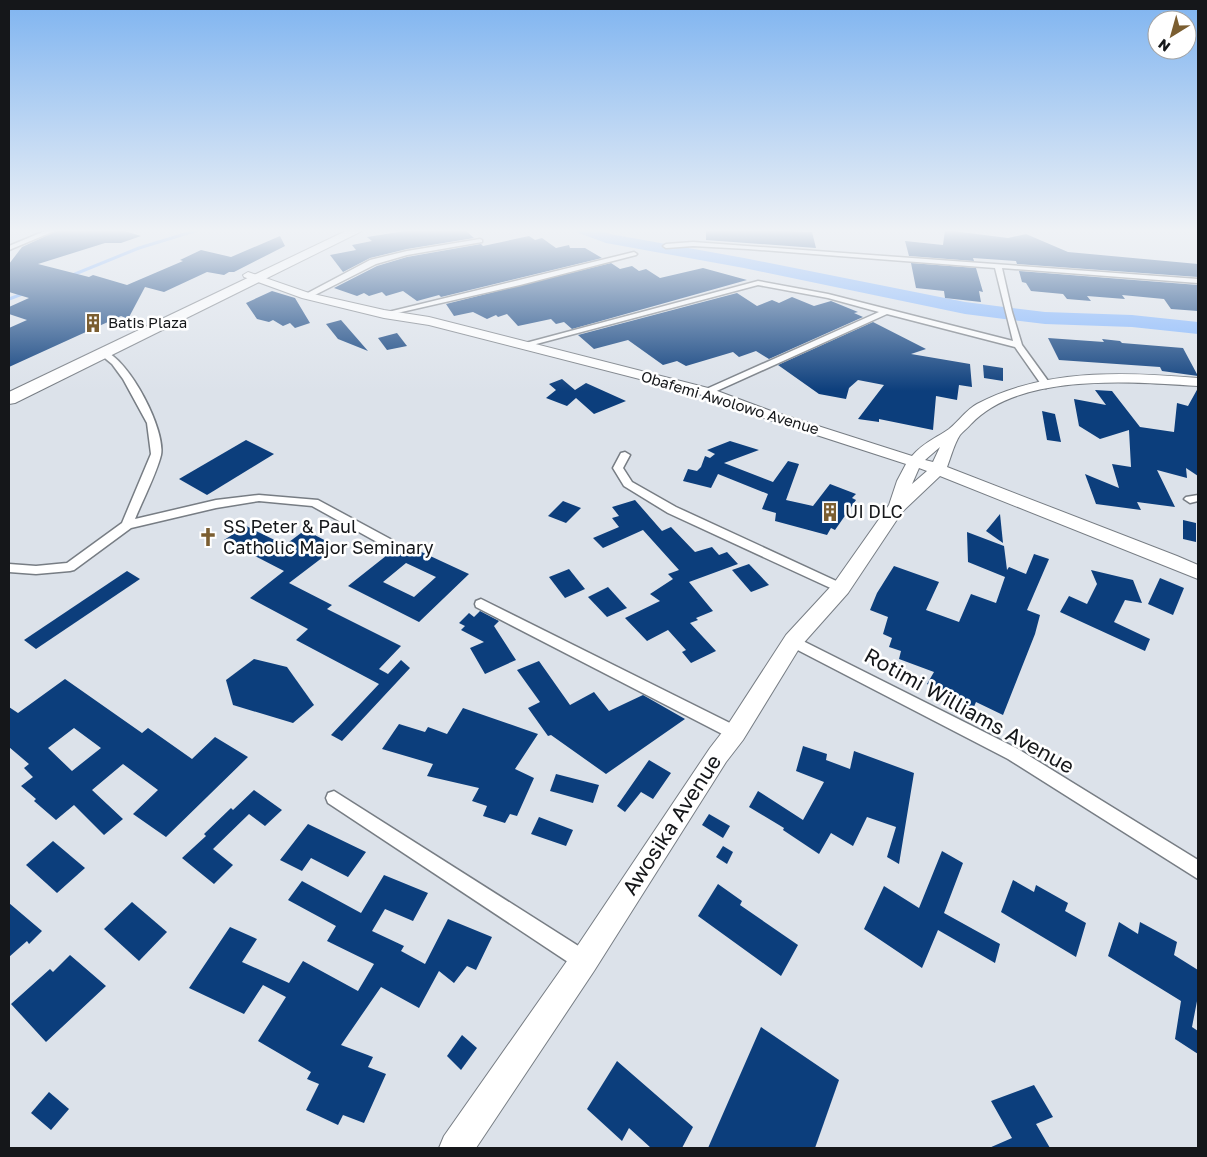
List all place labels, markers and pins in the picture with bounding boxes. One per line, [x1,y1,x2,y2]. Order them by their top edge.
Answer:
building icon: Batis Plaza [82,312,104,334]
place label: Batis Plaza [108,313,187,331]
place label: UI DLC [845,500,903,522]
building icon: UI DLC [819,501,841,523]
place label: SS Peter & Paul Catholic Major Seminary [223,515,434,558]
church icon: SS Peter & Paul Catholic Major Seminary [197,526,219,548]

